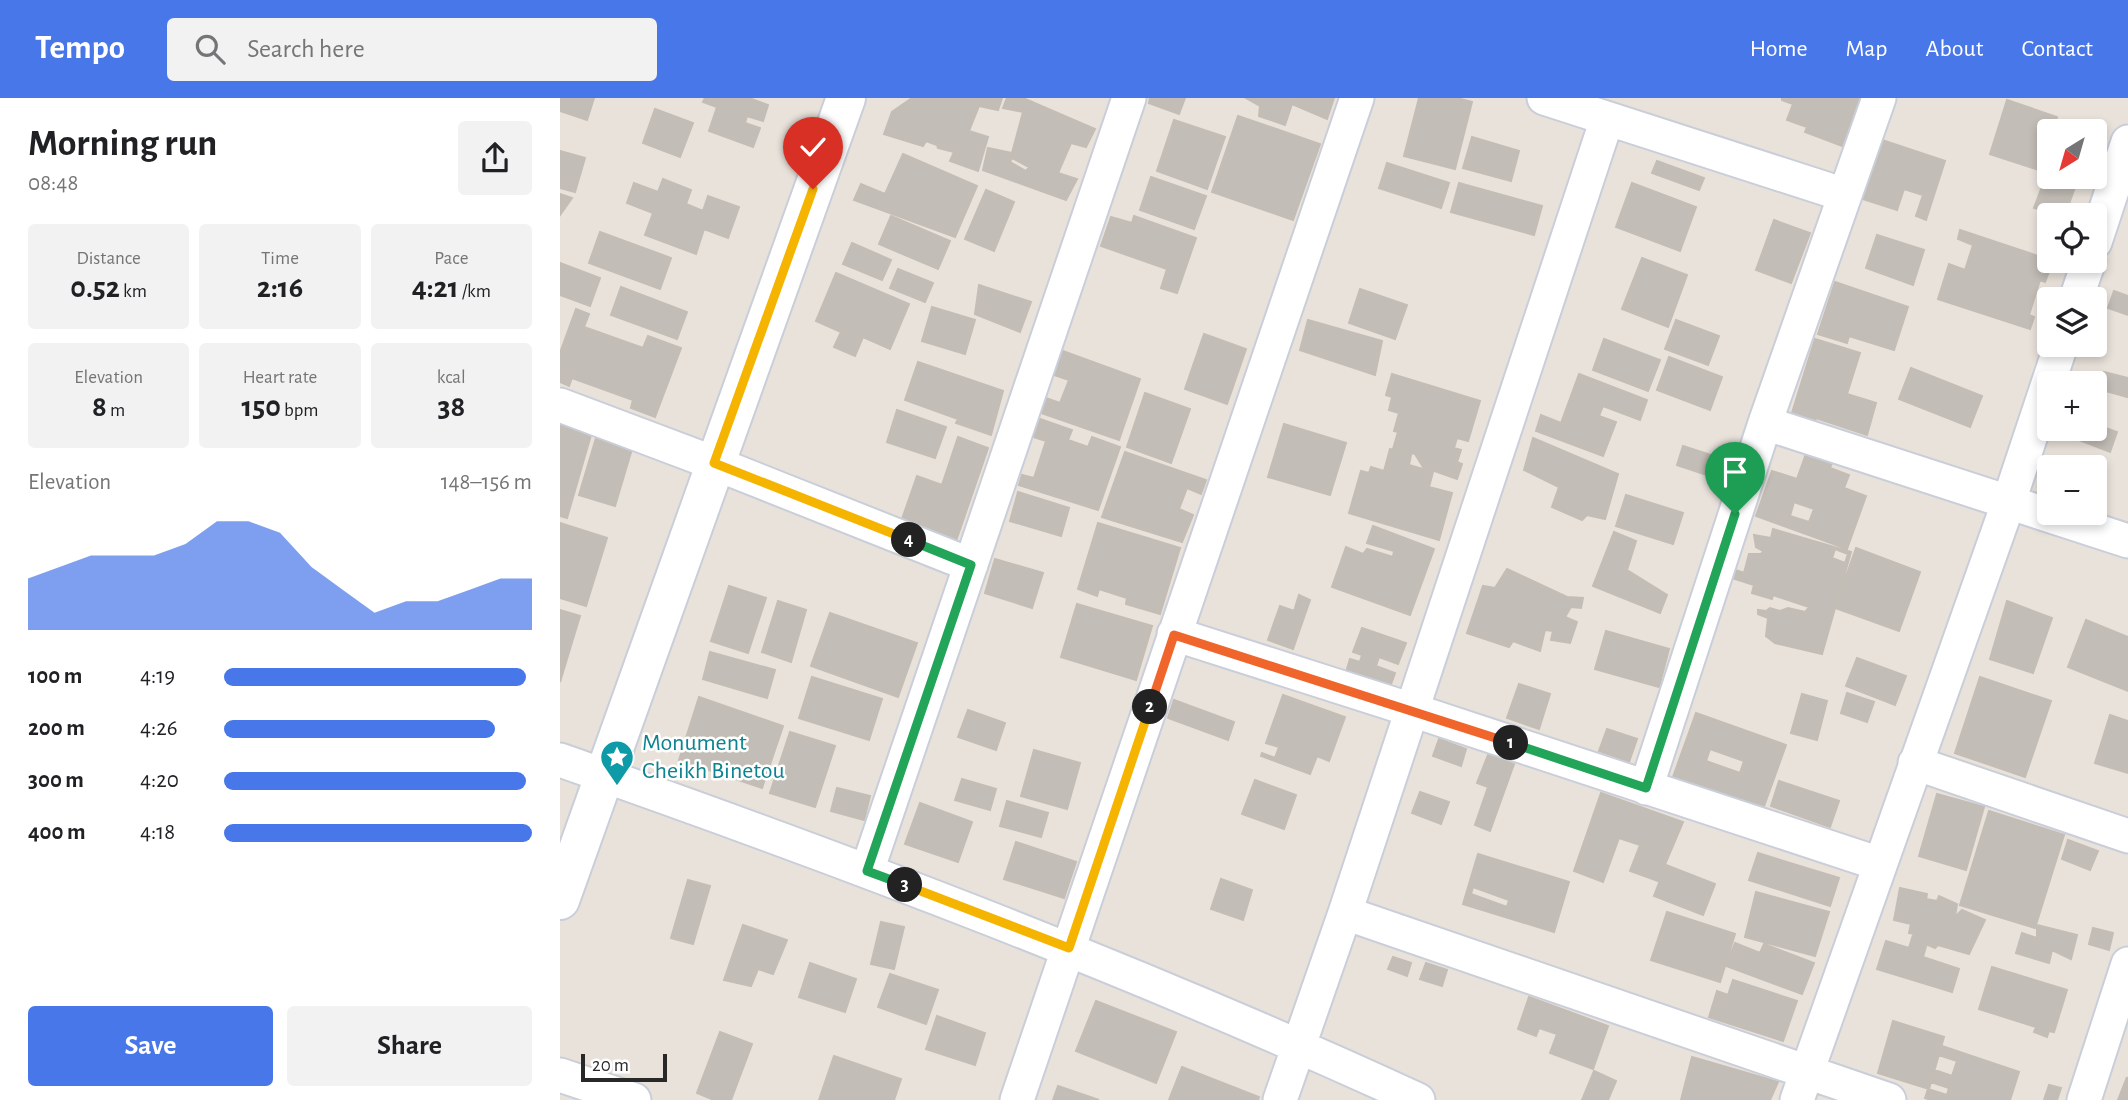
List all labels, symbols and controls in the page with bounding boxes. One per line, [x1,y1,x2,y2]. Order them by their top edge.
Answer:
search box [167,18,657,81]
icon: search [191,30,229,68]
text: Tempo [35,32,125,65]
text: Search here [247,36,365,62]
text: Home [1750,37,1808,61]
text: Map [1846,37,1888,61]
text: About [1926,37,1983,61]
text: Contact [2021,37,2093,61]
pin [783,117,843,189]
north arrow [2037,119,2107,189]
map controls [2037,119,2107,525]
button: share [458,121,532,195]
text: Morning run [28,125,217,163]
icon: check [794,128,832,166]
text: 08:48 [28,172,78,195]
button: locate [2037,203,2107,273]
text: Distance [76,249,141,268]
text: Time [261,249,299,268]
text: Pace [434,249,468,268]
text: 0.52 [70,273,120,303]
text: 2:16 [257,273,303,303]
text: 4:21 [412,273,459,303]
text: km [120,282,147,301]
text: /km [459,282,491,301]
button: layers [2037,287,2107,357]
text: Elevation [74,368,143,387]
text: Heart rate [243,368,317,387]
text: kcal [437,368,466,387]
button: + [2037,371,2107,441]
text: 8 [92,392,107,422]
text: 150 [242,392,281,422]
text: 38 [437,392,465,422]
text: m [107,401,125,420]
text: bpm [281,401,318,420]
pin [1705,442,1765,514]
icon: arrive [1716,453,1754,491]
button: − [2037,455,2107,525]
text: Elevation [28,471,111,494]
text: 148–156 m [441,471,532,494]
pin: 4 [892,522,926,558]
text: 4 [904,530,913,549]
text: 100 m [28,665,82,688]
text: 4:19 [140,665,175,688]
pin: 2 [1132,690,1168,724]
text: 2 [1145,697,1154,716]
text: 200 m [28,717,85,740]
text: 4:26 [140,717,178,740]
pin: 1 [1494,726,1528,760]
place label: Monument Cheikh Binetou [642,731,785,783]
text: 1 [1507,733,1514,752]
place icon: Monument Cheikh Binetou [598,738,636,787]
text: 300 m [28,769,84,792]
text: 4:20 [140,769,179,792]
text: 400 m [28,821,86,844]
text: 4:18 [140,821,175,844]
pin: 3 [888,868,922,902]
text: 3 [900,875,909,894]
button: Save [28,1006,273,1086]
button: Share [287,1006,532,1086]
scale bar [581,1051,667,1083]
text: 20 m [592,1056,629,1075]

